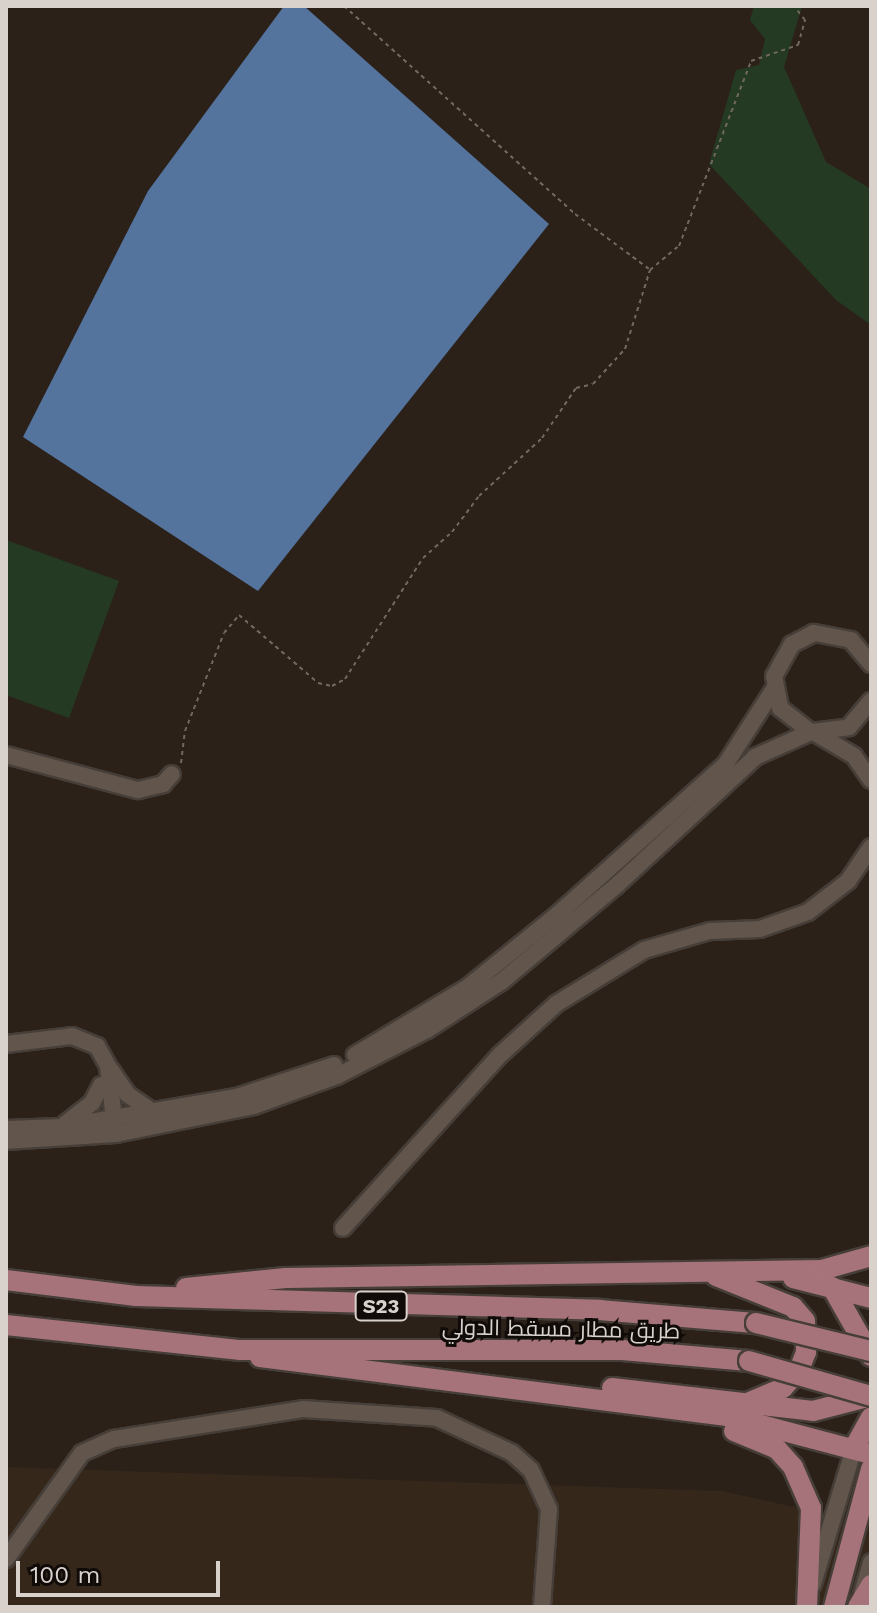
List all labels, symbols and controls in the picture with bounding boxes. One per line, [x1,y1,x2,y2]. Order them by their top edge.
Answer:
road number: S23 [353,1290,409,1322]
street label: طريق مطار مسقط الدولي [442,1314,680,1344]
scale bar [20,1545,224,1595]
text: 100 m [30,1561,100,1589]

